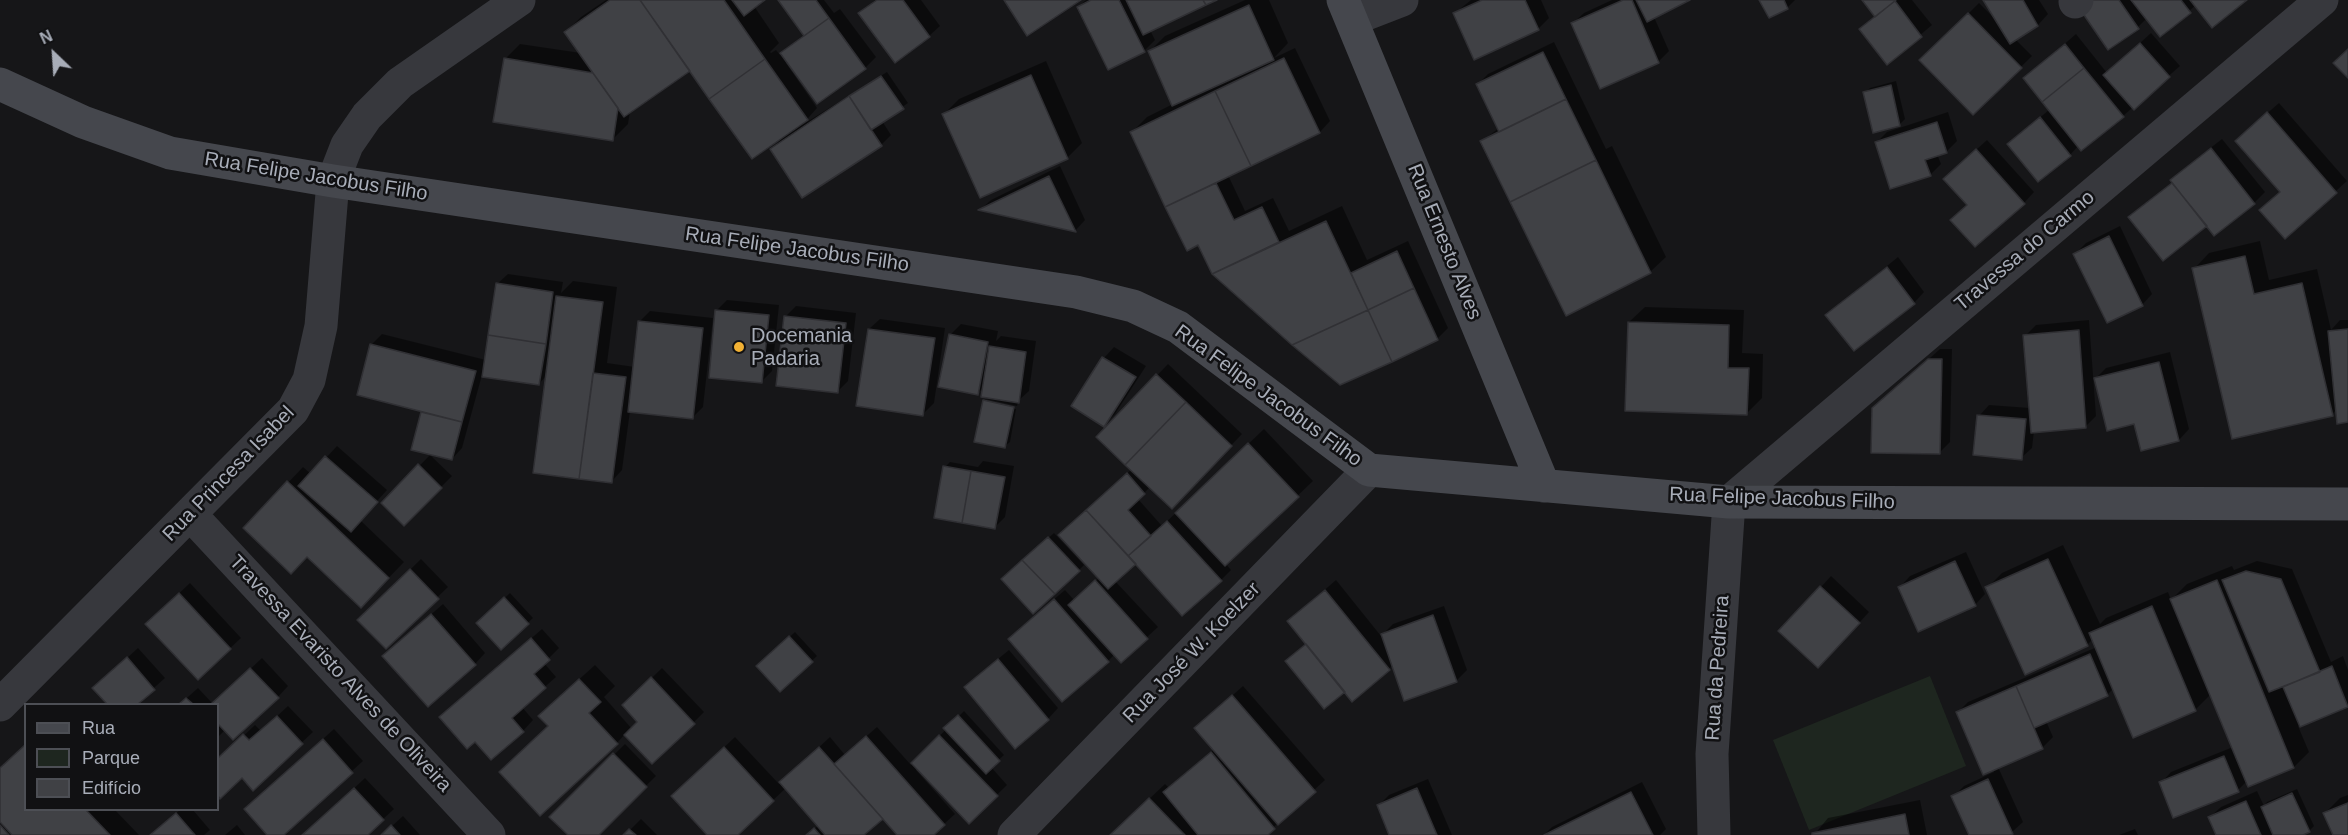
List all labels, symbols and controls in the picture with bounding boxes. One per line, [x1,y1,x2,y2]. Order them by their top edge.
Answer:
north arrow [24,24,84,84]
text: N [37,27,55,47]
street label: Rua Felipe Jacobus Filho [203,147,429,207]
street label: Rua Ernesto Alves [1402,161,1486,323]
street label: Travessa do Carmo [1950,186,2100,316]
street label: Rua Felipe Jacobus Filho [684,222,910,278]
street label: Rua Felipe Jacobus Filho [1170,320,1366,472]
place label: Docemania Padaria [751,324,852,371]
marker: Docemania Padaria [732,340,746,354]
street label: Rua Princesa Isabel [158,401,300,547]
street label: Rua Felipe Jacobus Filho [1669,483,1895,515]
street label: Travessa Evaristo Alves de Oliveira [224,551,456,797]
street label: Rua José W. Koelzer [1119,577,1265,729]
street label: Rua da Pedreira [1701,595,1735,741]
legend [24,703,219,811]
text: Rua [82,718,115,738]
text: Parque [82,748,140,768]
text: Edifício [82,778,141,798]

